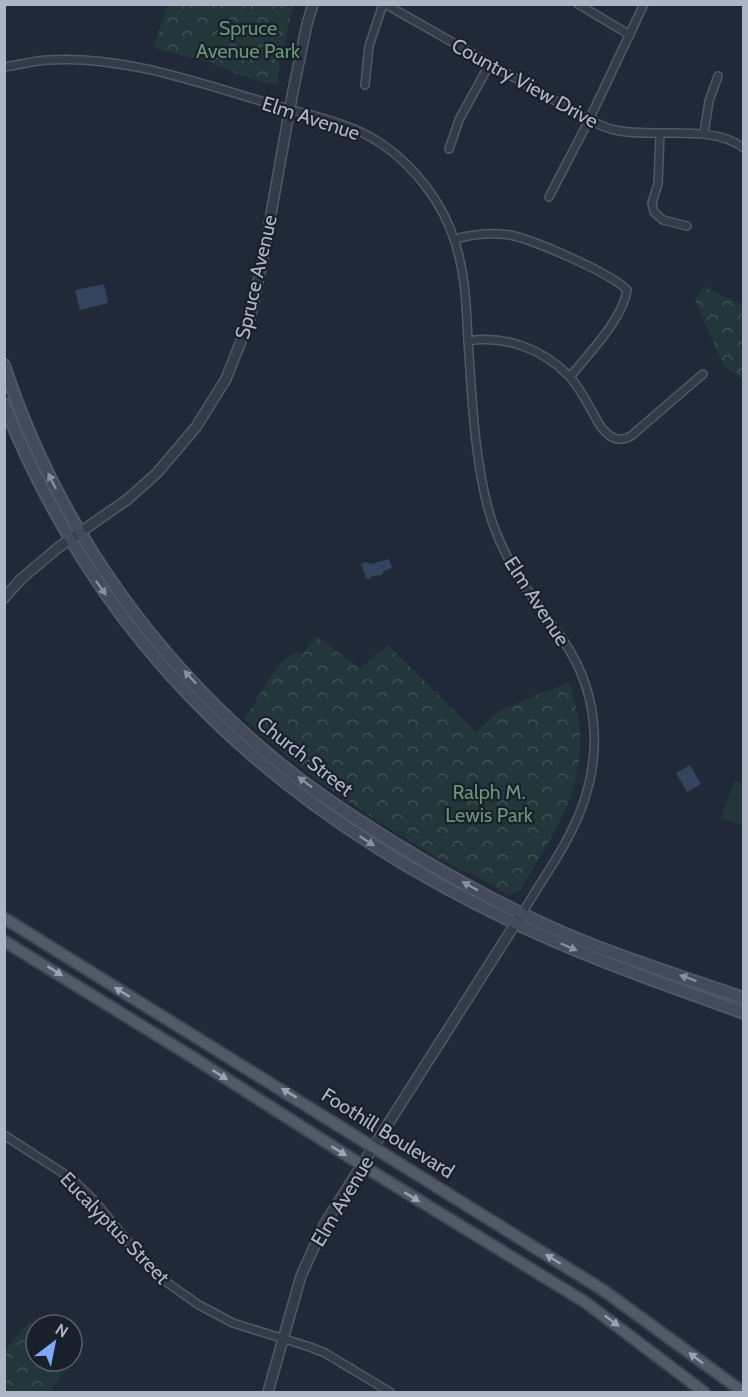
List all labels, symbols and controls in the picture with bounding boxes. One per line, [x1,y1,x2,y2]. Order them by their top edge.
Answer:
park label: Spruce Avenue Park [196,16,300,63]
street label: Country View Drive [448,33,602,133]
street label: Elm Avenue [259,91,363,145]
street label: Spruce Avenue [230,213,282,341]
one-way arrow [48,472,57,489]
street label: Elm Avenue [499,552,575,650]
one-way arrow [95,580,106,596]
one-way arrow [183,670,197,685]
street label: Church Street [252,711,358,801]
one-way arrow [298,777,313,789]
park label: Ralph M. Lewis Park [445,780,533,827]
one-way arrow [359,835,376,846]
one-way arrow [461,881,478,891]
one-way arrow [561,942,578,951]
one-way arrow [47,966,63,977]
one-way arrow [679,973,697,983]
one-way arrow [114,987,130,998]
one-way arrow [212,1069,228,1080]
street label: Foothill Boulevard [317,1083,459,1183]
one-way arrow [281,1088,297,1099]
one-way arrow [331,1145,347,1156]
street label: Elm Avenue [306,1151,378,1251]
street label: Eucalyptus Street [55,1167,175,1289]
one-way arrow [404,1191,420,1202]
one-way arrow [545,1254,561,1265]
north arrow [24,1313,84,1373]
one-way arrow [605,1314,620,1326]
text: N [52,1320,72,1342]
one-way arrow [688,1353,703,1365]

